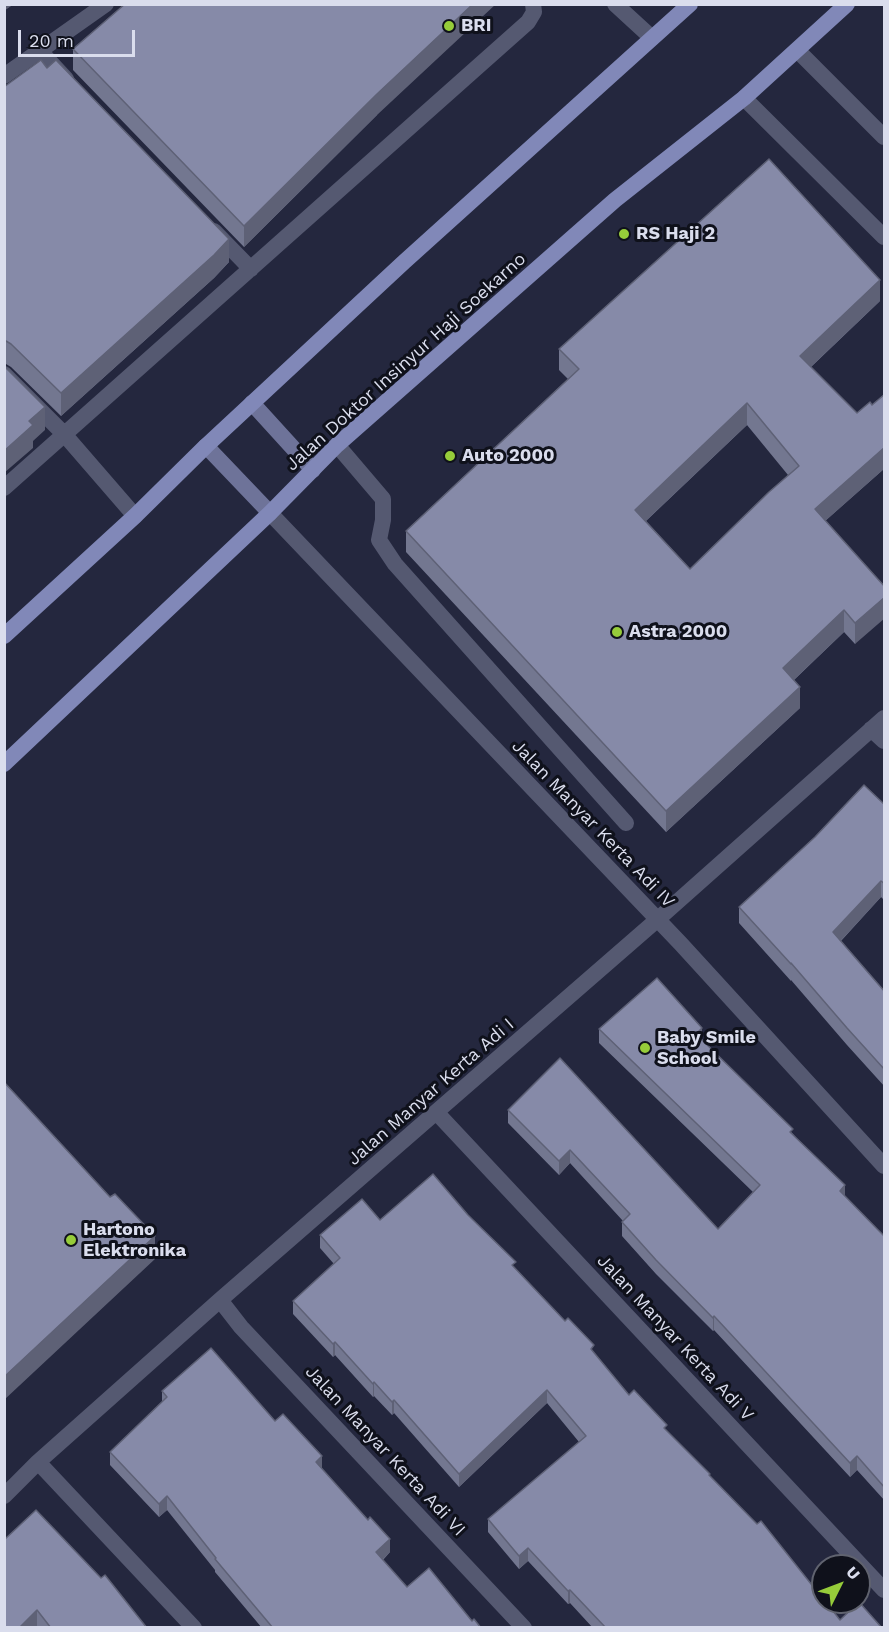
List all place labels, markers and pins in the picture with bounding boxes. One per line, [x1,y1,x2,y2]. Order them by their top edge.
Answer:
place label: BRI [461,15,491,37]
marker: BRI [442,19,456,33]
place label: RS Haji 2 [636,223,715,245]
marker: RS Haji 2 [617,227,631,241]
place label: Auto 2000 [462,445,555,467]
marker: Auto 2000 [443,449,457,463]
place label: Astra 2000 [629,621,727,643]
marker: Astra 2000 [610,625,624,639]
place label: Baby Smile School [657,1027,756,1070]
marker: Baby Smile School [638,1041,652,1055]
place label: Hartono Elektronika [83,1219,186,1262]
marker: Hartono Elektronika [64,1233,78,1247]

